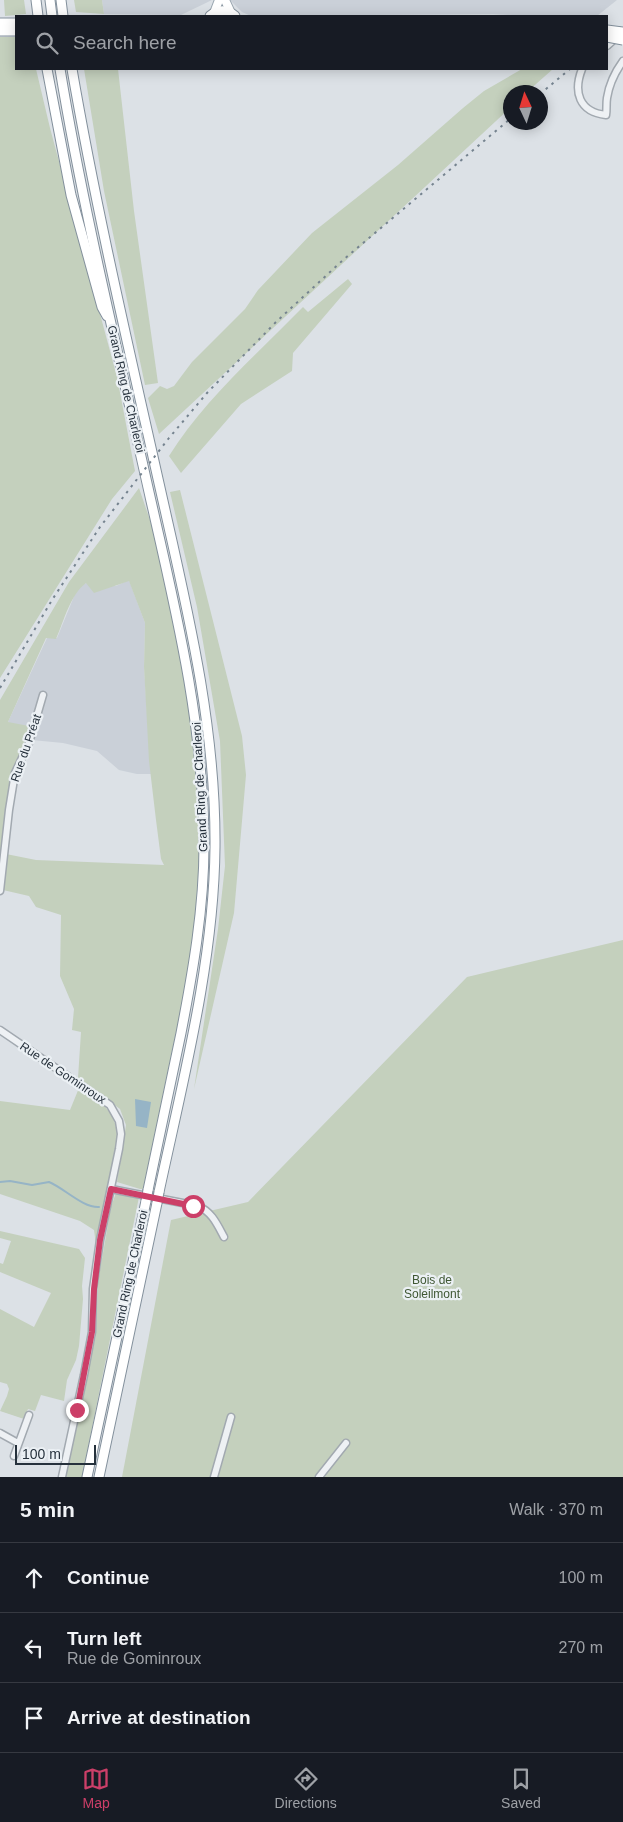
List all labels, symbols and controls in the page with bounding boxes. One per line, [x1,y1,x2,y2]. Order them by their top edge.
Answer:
search box [15,15,608,70]
icon: search [33,29,61,57]
text: Search here [73,32,177,53]
north arrow [503,85,548,130]
street label: Grand Ring de Charleroi [105,324,147,454]
street label: Rue du Préat [8,712,44,784]
street label: Grand Ring de Charleroi [190,722,210,852]
street label: Rue de Gominroux [17,1039,109,1107]
route start [182,1195,205,1218]
street label: Grand Ring de Charleroi [110,1209,150,1339]
park label: Bois de Soleilmont [404,1273,461,1301]
route end [66,1399,89,1422]
scale bar [15,1442,96,1465]
text: 100 m [22,1446,61,1462]
text: 5 min [20,1498,75,1521]
text: Walk · 370 m [509,1501,603,1518]
icon: ahead [20,1564,48,1592]
text: Continue [67,1567,149,1588]
text: 100 m [559,1569,603,1586]
text: Turn left [67,1628,142,1649]
icon: left [20,1634,48,1662]
text: 270 m [559,1639,603,1656]
text: Rue de Gominroux [67,1650,201,1667]
icon: arrive [20,1704,48,1732]
text: Arrive at destination [67,1707,251,1728]
tab: Map [82,1765,110,1811]
tab: Directions [275,1765,337,1811]
tab: Saved [501,1765,541,1811]

